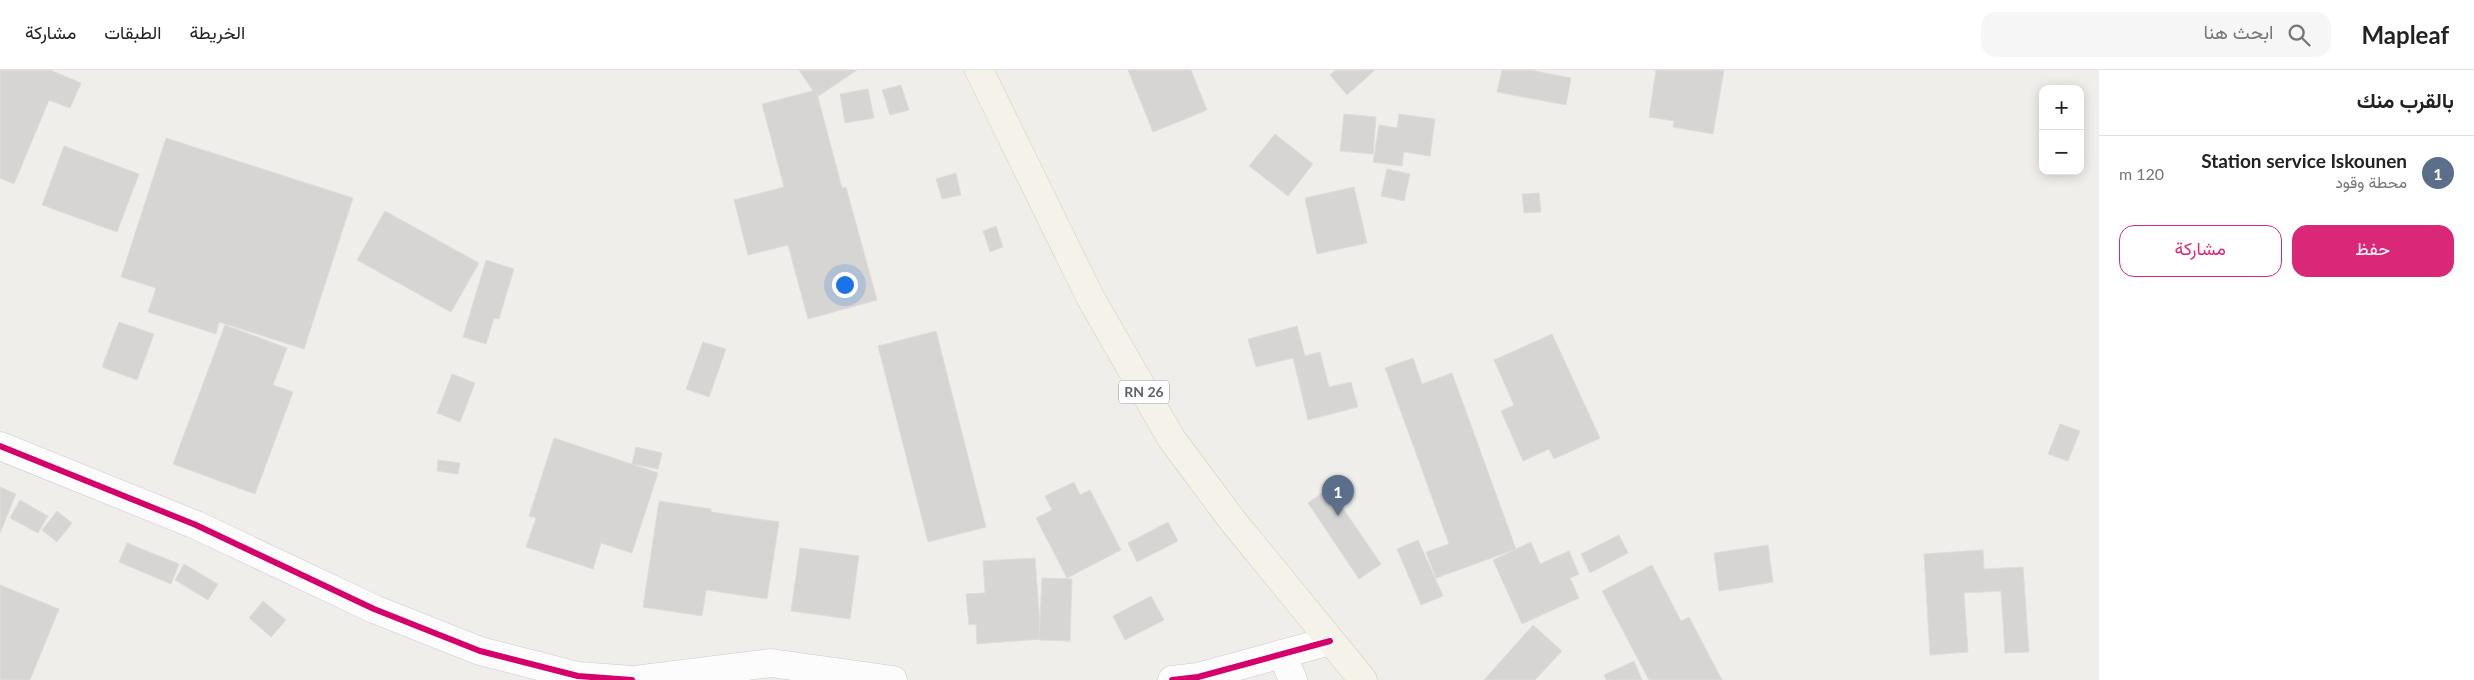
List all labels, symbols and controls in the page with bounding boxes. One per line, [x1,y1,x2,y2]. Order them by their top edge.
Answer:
search box [1981,12,2331,57]
text: ابحث هنا [2203,20,2273,43]
text: Mapleaf [2361,20,2449,49]
text: مشاركة [25,21,76,43]
text: الطبقات [104,21,161,43]
text: الخريطة [189,21,245,43]
icon: search [2285,21,2313,49]
map controls [2039,85,2084,175]
button: + [2039,85,2084,130]
text: بالقرب منك [2357,87,2454,112]
button: − [2039,130,2084,175]
text: Station service Iskounen [2201,149,2407,172]
text: 120 m [2119,164,2164,183]
text: 1 [2433,164,2443,183]
text: محطة وقود [2335,172,2407,191]
button: مشاركة [2119,225,2282,277]
button: حفظ [2292,225,2454,277]
your location [832,272,858,298]
road number: RN 26 [1119,381,1169,404]
pin: 1 [1322,475,1354,516]

